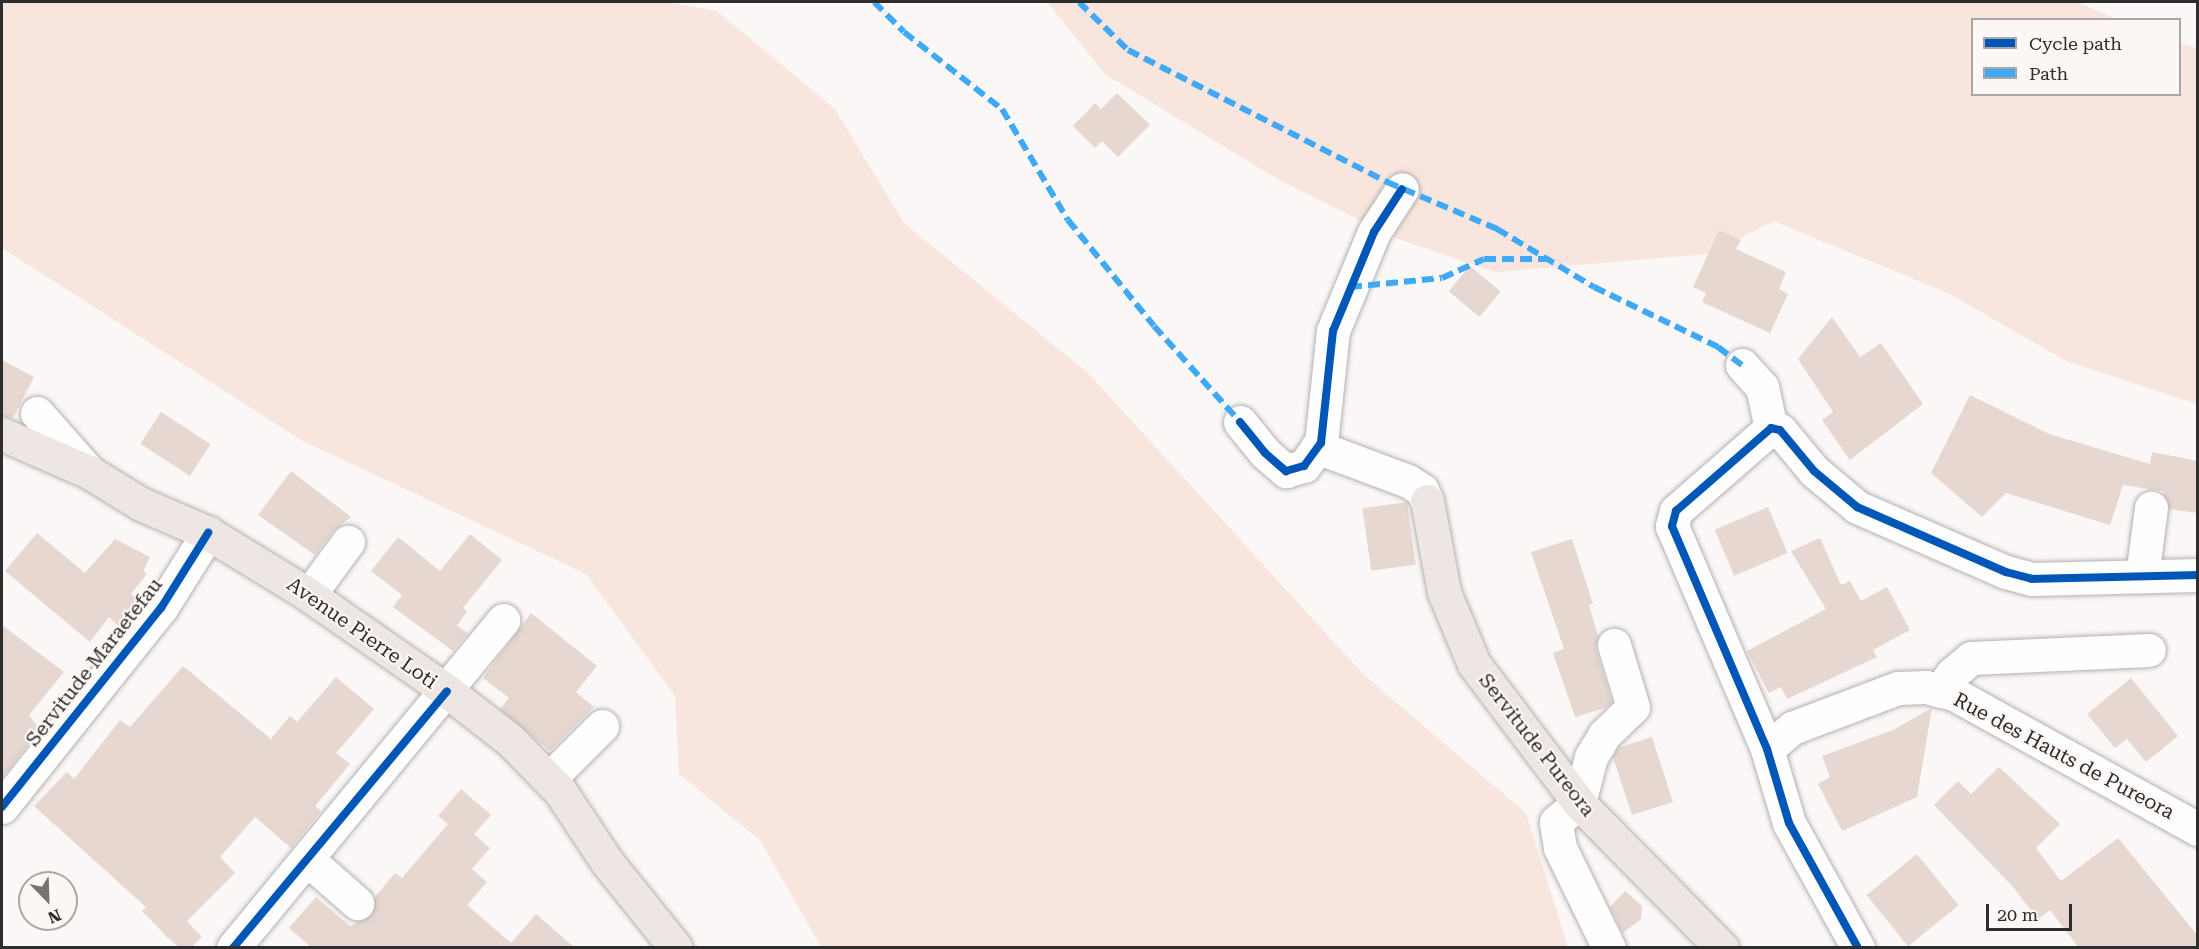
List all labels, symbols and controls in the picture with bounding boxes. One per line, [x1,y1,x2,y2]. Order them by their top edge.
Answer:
legend [1971,18,2181,96]
text: Cycle path [2029,33,2122,54]
text: Path [2029,63,2068,84]
street label: Avenue Pierre Loti [282,572,442,694]
street label: Servitude Maraetefau [21,573,167,751]
street label: Servitude Pureora [1474,669,1600,821]
street label: Rue des Hauts de Pureora [1949,687,2179,825]
north arrow [18,871,78,931]
scale bar [1989,892,2074,930]
text: 20 m [1997,904,2038,925]
text: N [45,905,64,927]

